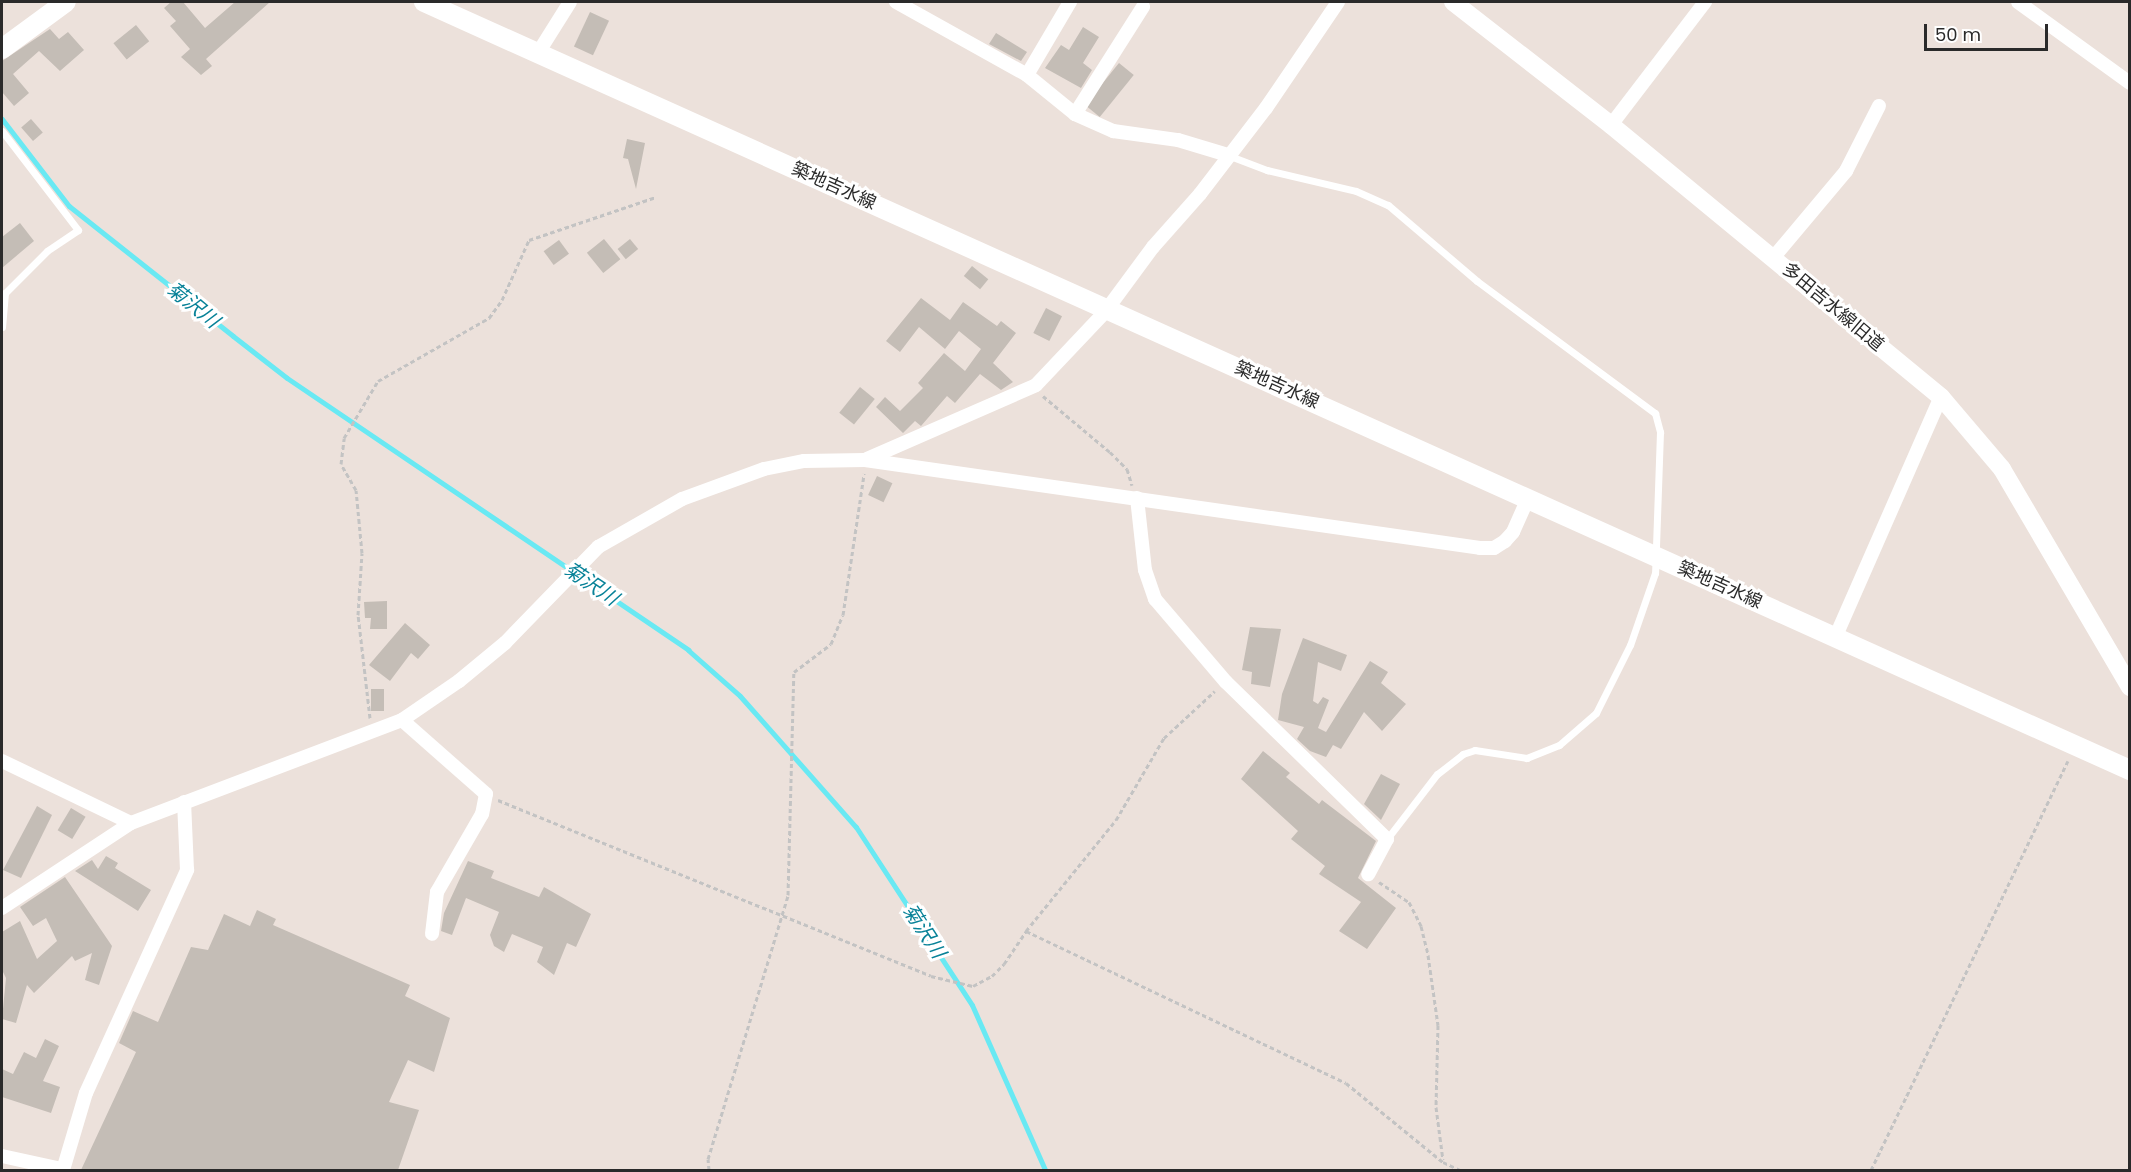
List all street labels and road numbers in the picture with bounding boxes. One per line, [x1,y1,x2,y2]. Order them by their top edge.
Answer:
street label: 築地吉水線 [788,158,880,214]
street label: 多田吉水線旧道 [1778,258,1888,356]
street label: 築地吉水線 [1231,357,1323,413]
street label: 築地吉水線 [1674,557,1766,613]

